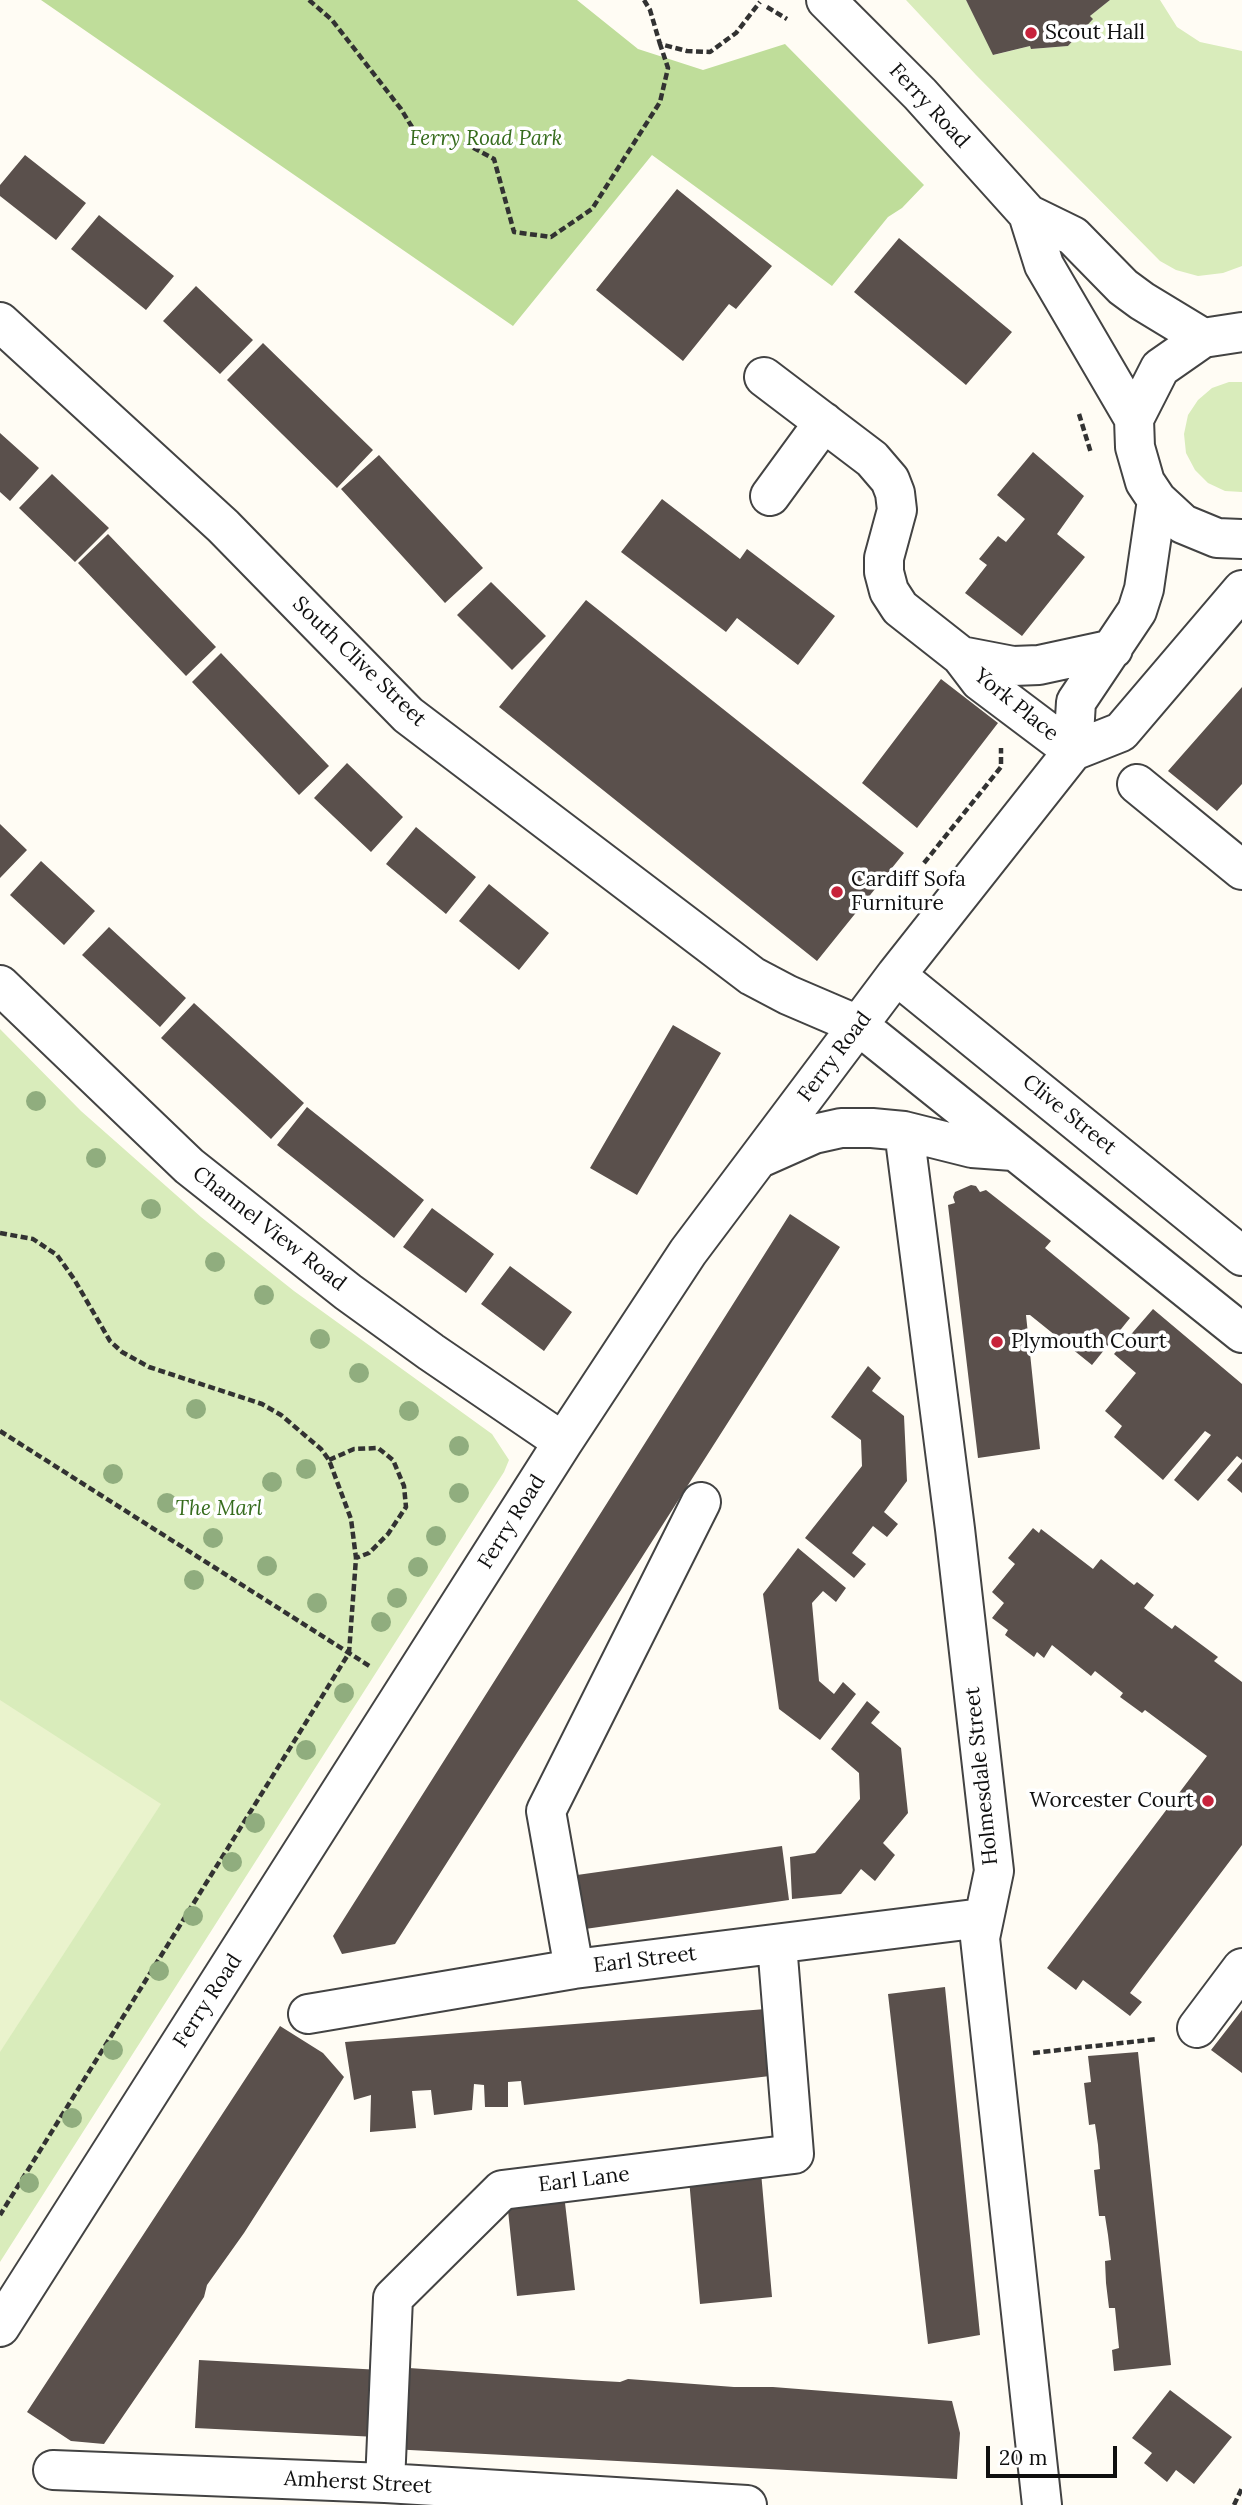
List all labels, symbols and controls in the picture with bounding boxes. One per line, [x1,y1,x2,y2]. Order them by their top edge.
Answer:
place label: Scout Hall [1045,20,1145,46]
marker: Scout Hall [1023,25,1039,41]
street label: Ferry Road [883,58,975,154]
park label: Ferry Road Park [409,126,563,152]
street label: South Clive Street [287,592,431,732]
street label: York Place [969,663,1063,747]
place label: Cardiff Sofa Furniture [851,867,966,917]
marker: Cardiff Sofa Furniture [829,884,845,900]
street label: Ferry Road [793,1007,877,1107]
street label: Clive Street [1017,1070,1121,1160]
street label: Channel View Road [187,1161,351,1297]
place label: Plymouth Court [1011,1329,1167,1355]
marker: Plymouth Court [989,1334,1005,1350]
street label: Ferry Road [473,1470,551,1574]
park label: The Marl [176,1496,262,1522]
street label: Holmesdale Street [960,1686,1004,1866]
place label: Worcester Court [1030,1788,1194,1814]
marker: Worcester Court [1200,1793,1216,1809]
street label: Earl Street [592,1941,698,1979]
street label: Ferry Road [168,1949,248,2053]
street label: Earl Lane [537,2162,631,2198]
scale bar [990,2432,1121,2476]
text: 20 m [999,2444,1048,2471]
street label: Amherst Street [284,2467,432,2499]

